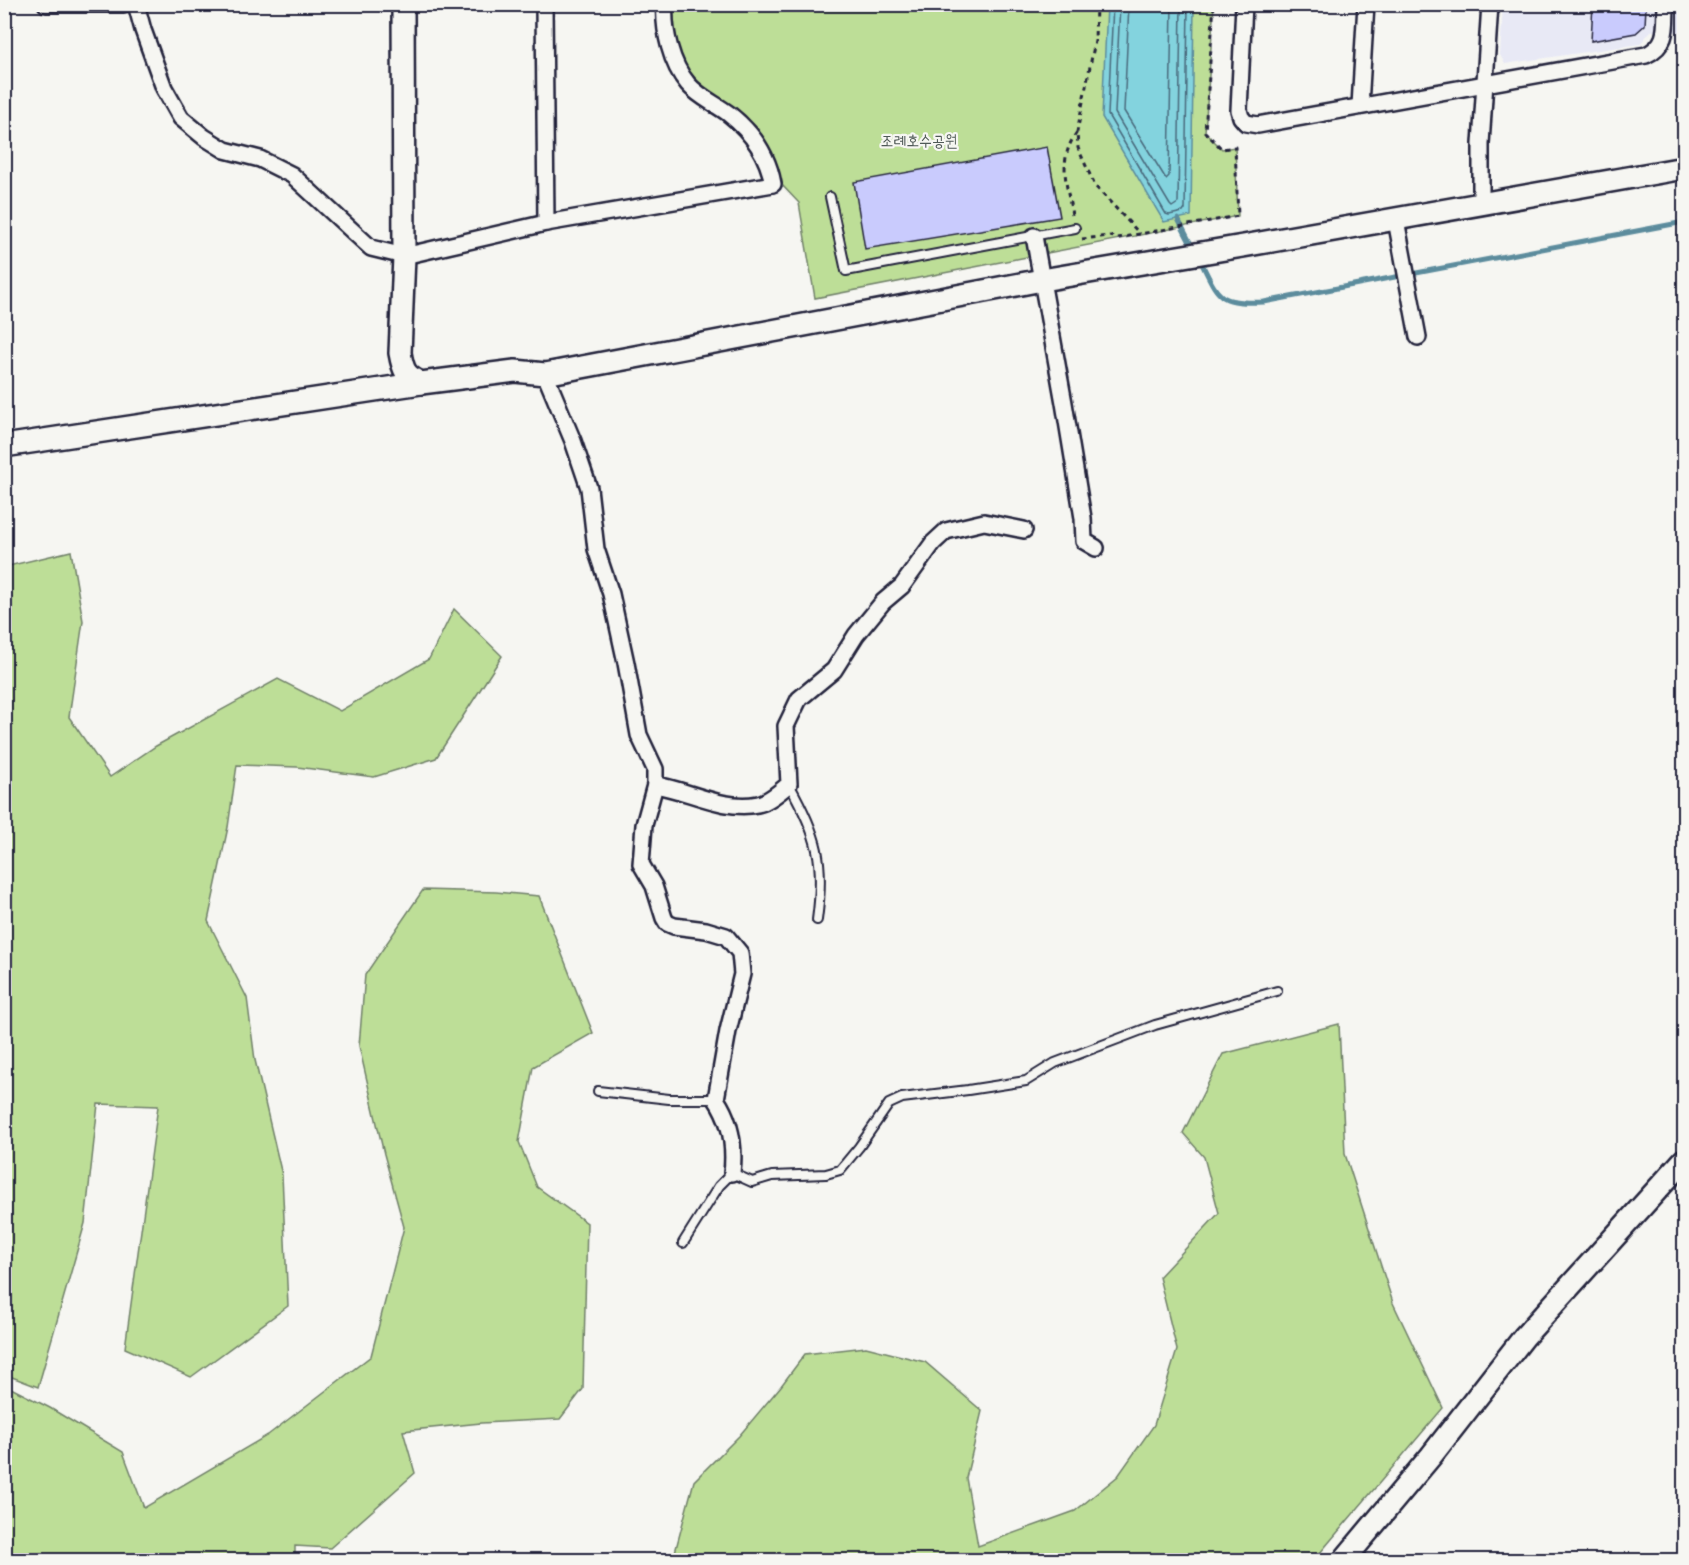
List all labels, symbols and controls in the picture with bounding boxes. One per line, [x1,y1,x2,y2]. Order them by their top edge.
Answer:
park label: 조례호수공원 [880,132,958,151]

